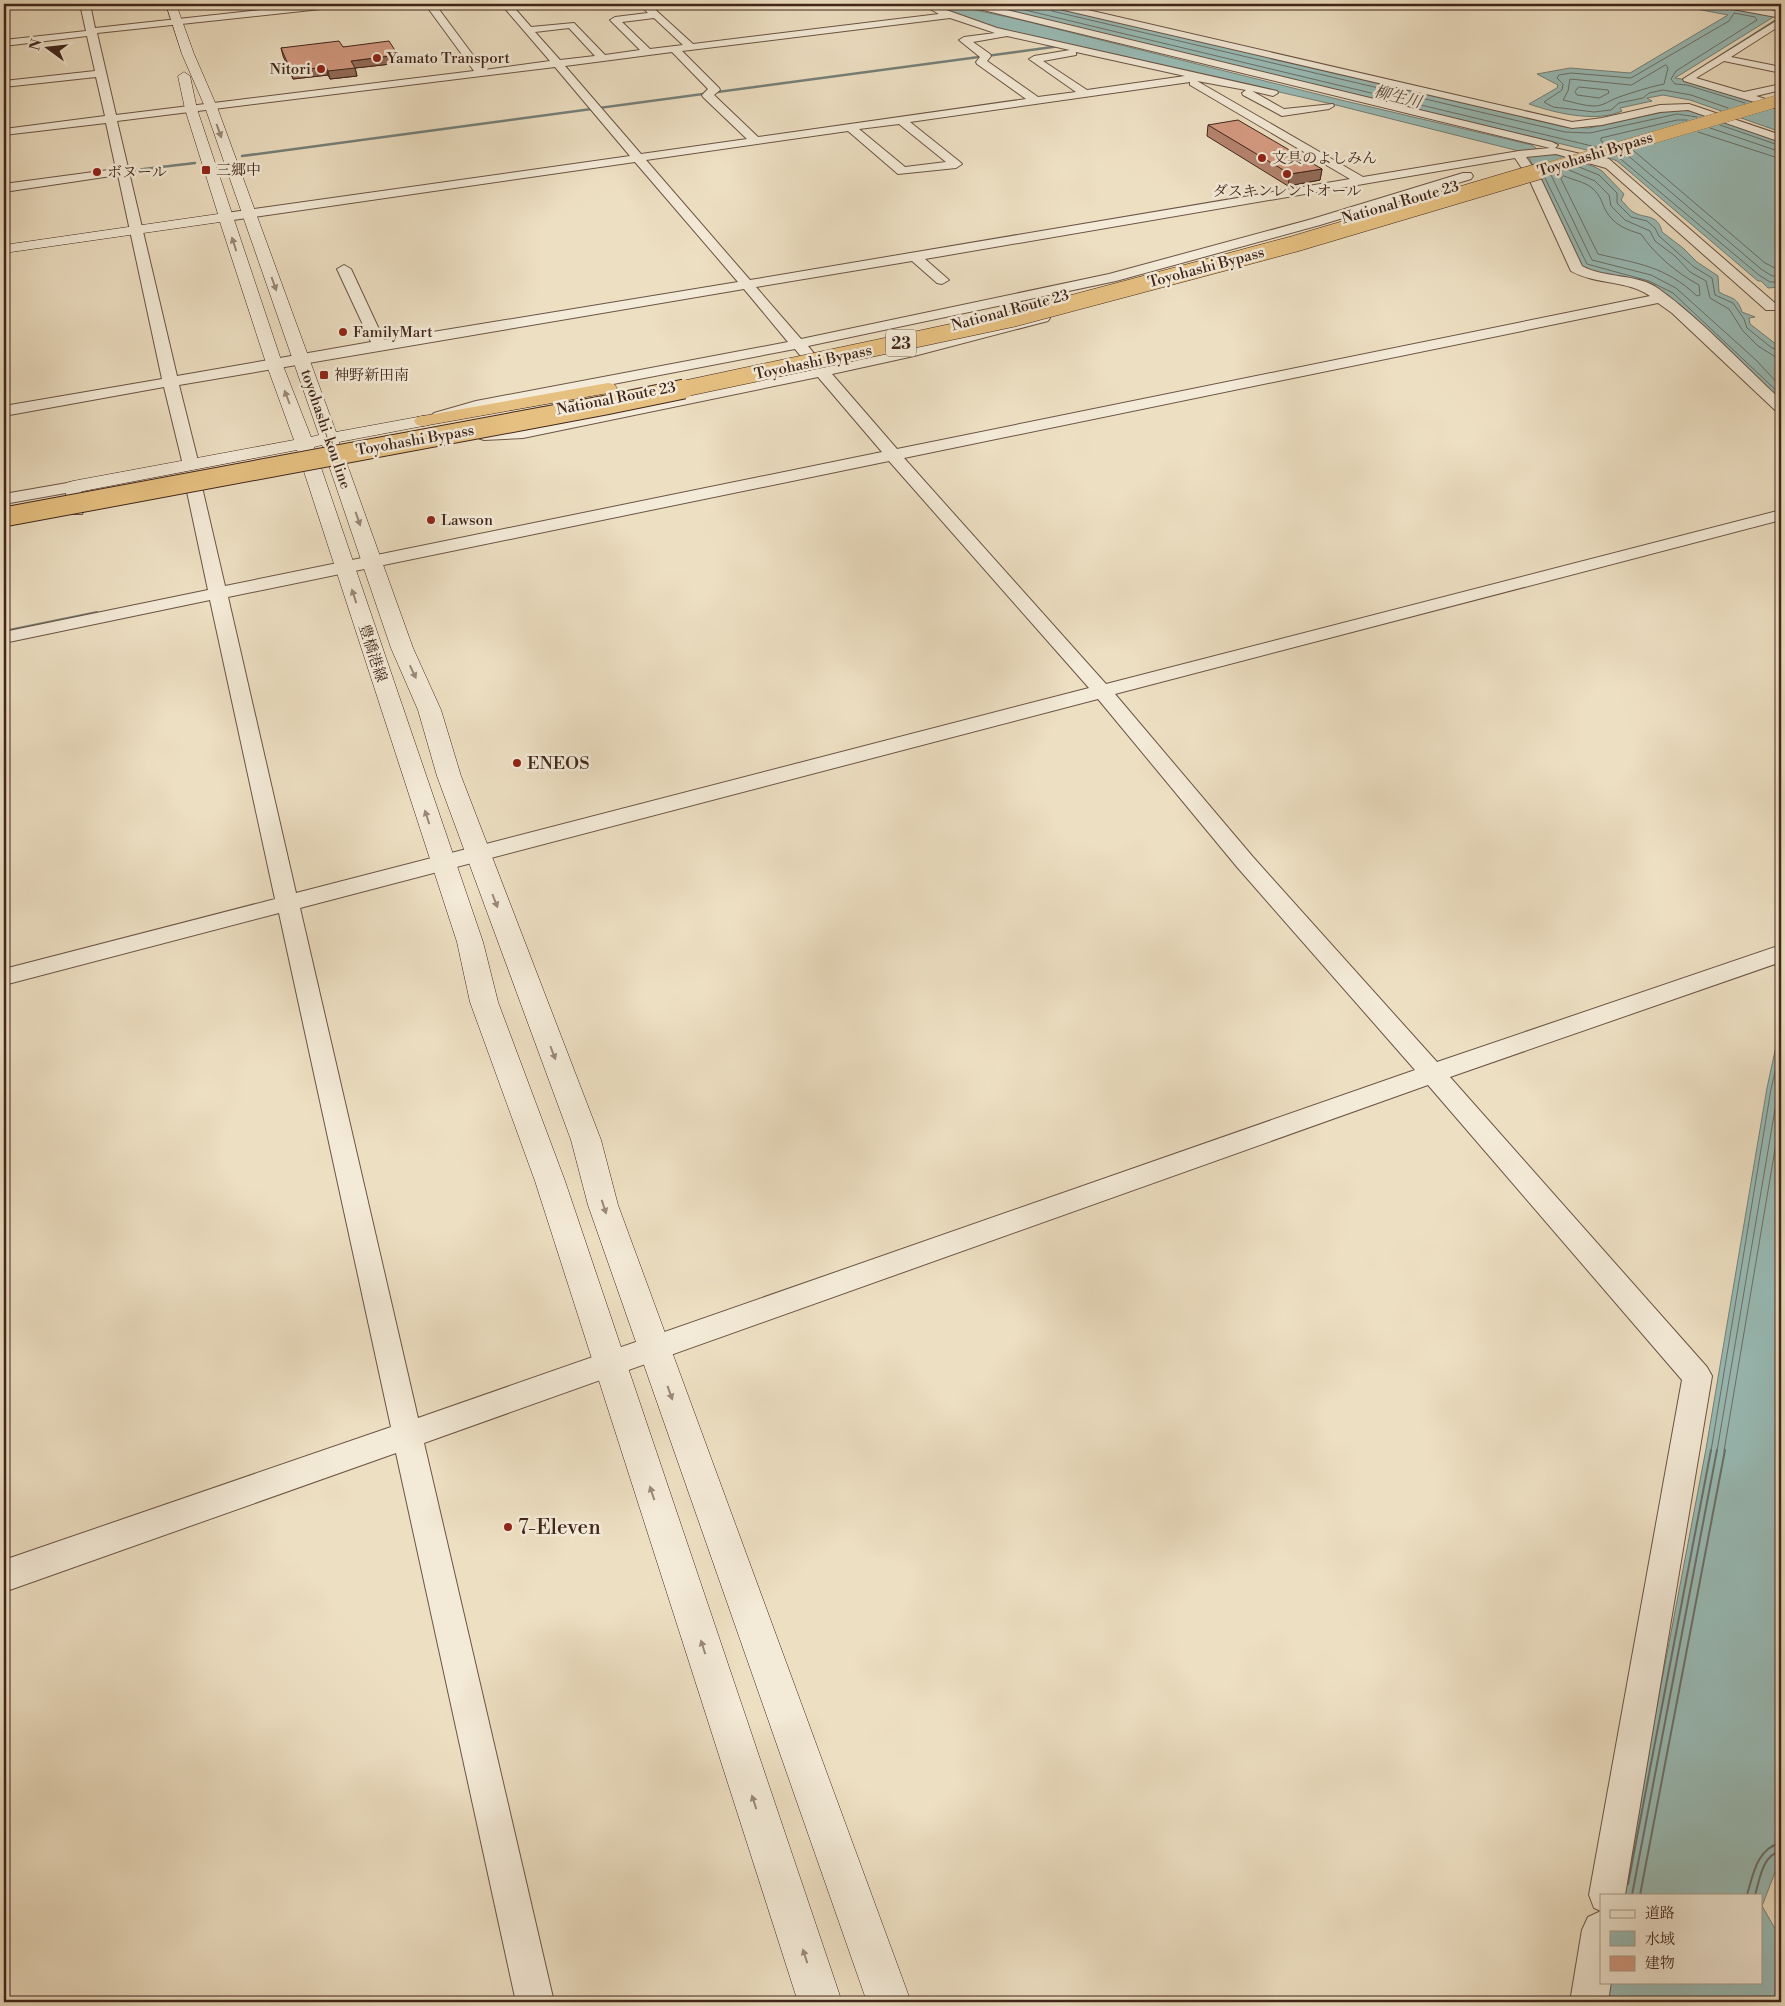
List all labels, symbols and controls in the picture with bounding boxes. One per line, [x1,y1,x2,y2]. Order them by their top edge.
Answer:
north arrow [22,22,72,72]
text: N [26,37,47,53]
place label: Yamato Transport [386,49,510,68]
marker: Yamato Transport [371,52,383,64]
place label: Nitori [270,60,311,79]
marker: Nitori [315,63,327,75]
water label: 柳生川 [1372,81,1425,113]
one-way arrow [215,124,223,139]
street label: Toyohashi Bypass [1535,128,1655,181]
place label: 文具のよしみん [1272,149,1377,168]
marker: 文具のよしみん [1256,152,1268,164]
place label: 三郷中 [216,161,261,180]
place label: ボヌール [107,163,167,182]
marker: 三郷中 [200,164,212,176]
marker: ボヌール [91,166,103,178]
marker: ダスキンレントオール [1281,168,1293,180]
street label: National Route 23 [1339,177,1461,228]
place label: ダスキンレントオール [1213,182,1361,201]
one-way arrow [230,236,238,251]
street label: Toyohashi Bypass [1146,243,1266,292]
one-way arrow [271,277,279,292]
street label: National Route 23 [949,286,1071,335]
place label: FamilyMart [353,323,433,342]
marker: FamilyMart [337,326,349,338]
road number: 23 [886,329,916,356]
street label: Toyohashi Bypass [753,341,874,384]
place label: 神野新田南 [334,366,409,385]
street label: toyohashi-kou line [296,367,355,491]
marker: 神野新田南 [318,369,330,381]
street label: National Route 23 [555,378,677,419]
one-way arrow [283,389,291,404]
street label: Toyohashi Bypass [354,421,476,460]
place label: Lawson [441,511,493,530]
one-way arrow [355,512,362,527]
marker: Lawson [425,514,437,526]
one-way arrow [350,588,358,603]
street label: 豊橋港線 [354,622,391,685]
one-way arrow [409,665,417,679]
place label: ENEOS [527,752,590,775]
marker: ENEOS [511,757,523,769]
one-way arrow [423,809,431,824]
one-way arrow [492,893,499,908]
one-way arrow [550,1045,557,1060]
one-way arrow [600,1199,608,1214]
one-way arrow [667,1385,674,1400]
one-way arrow [648,1485,656,1500]
place label: 7-Eleven [518,1515,601,1541]
marker: 7-Eleven [502,1521,514,1533]
one-way arrow [699,1640,706,1655]
one-way arrow [750,1794,757,1809]
legend [1600,1894,1762,1984]
text: 道路 [1645,1904,1675,1923]
text: 水域 [1645,1930,1675,1949]
one-way arrow [801,1948,809,1963]
text: 建物 [1645,1954,1675,1973]

